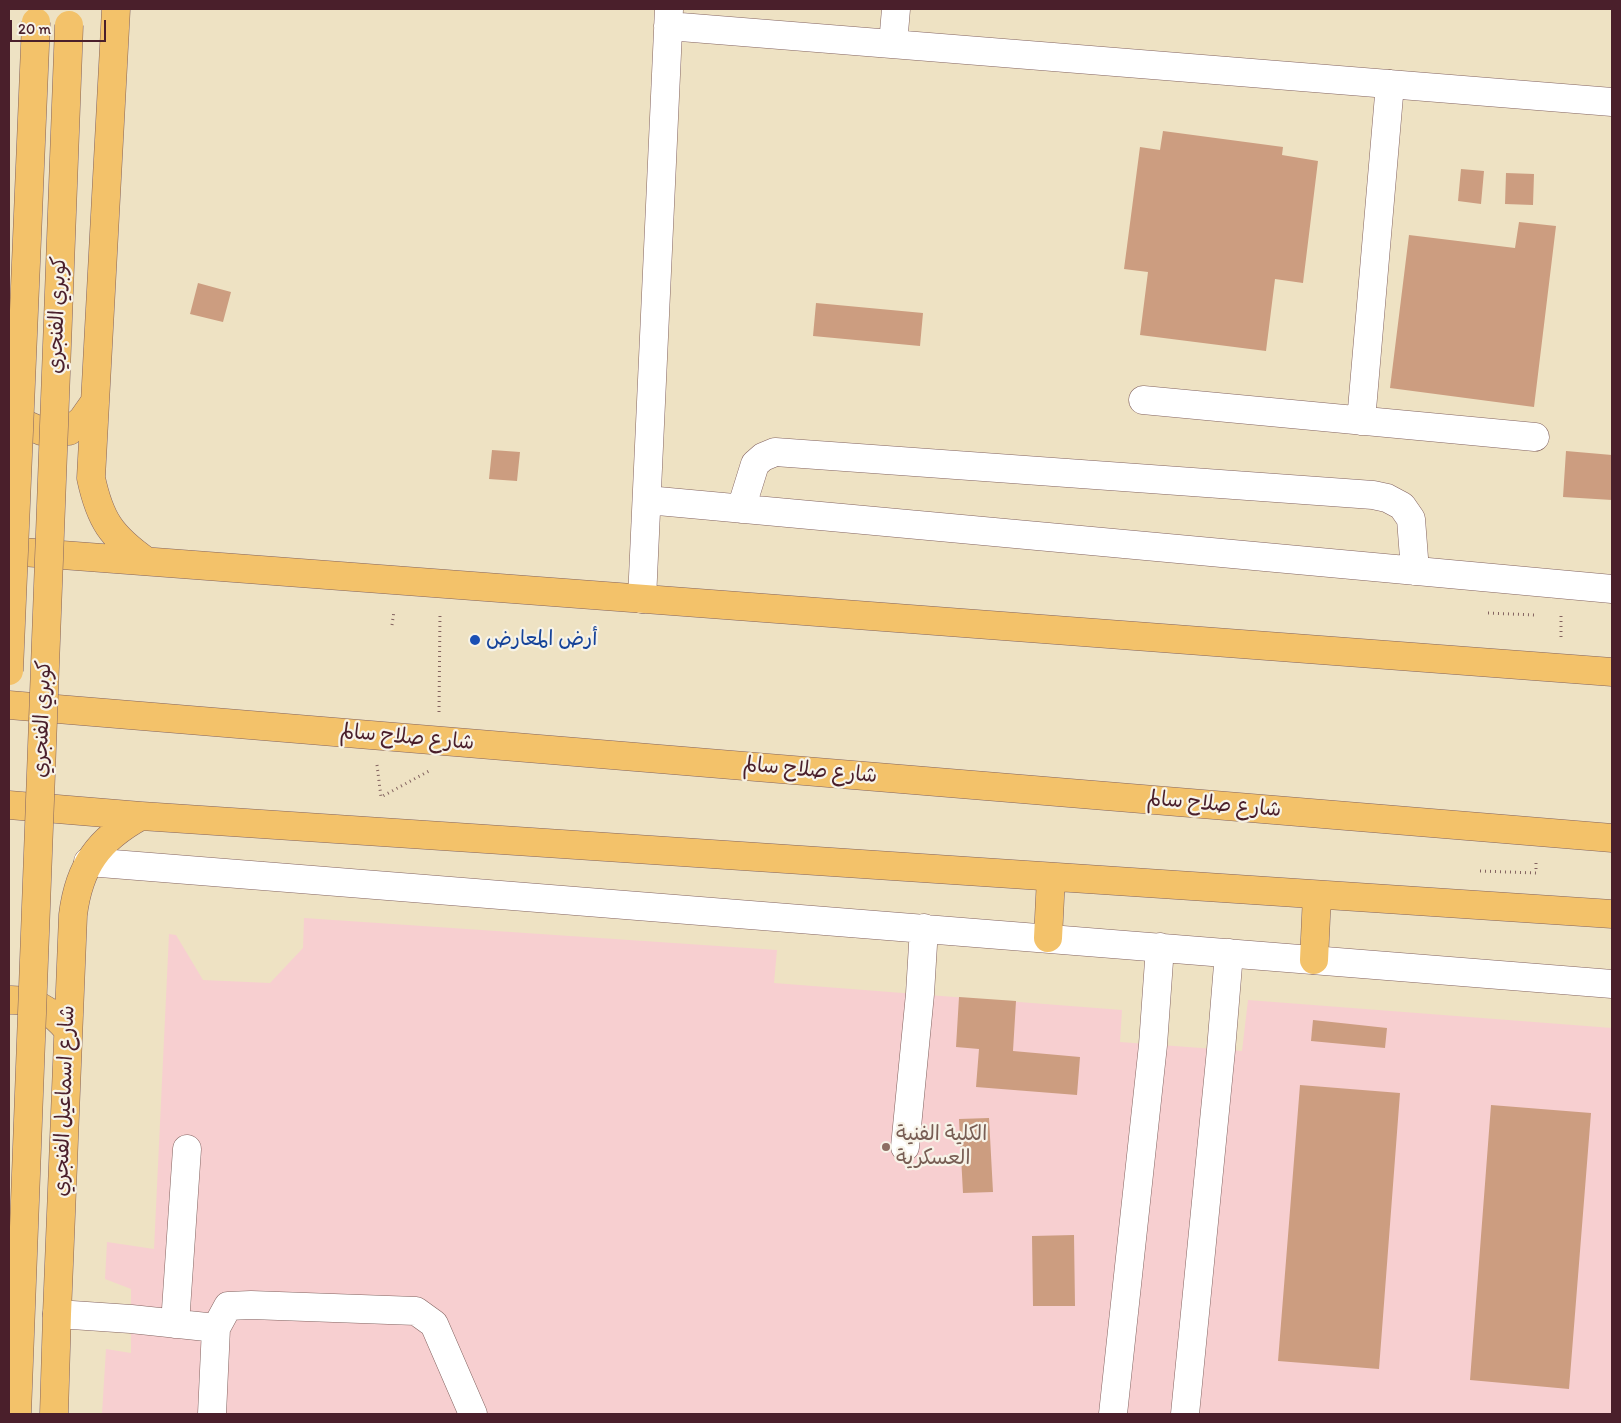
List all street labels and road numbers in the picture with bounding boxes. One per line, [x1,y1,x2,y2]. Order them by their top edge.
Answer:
street label: كوبري الفنجري [43,256,73,374]
street label: كوبري الفنجري [28,660,58,778]
street label: شارع صلاح سالم [339,720,475,756]
street label: شارع صلاح سالم [742,753,878,789]
street label: شارع صلاح سالم [1146,787,1282,823]
street label: شارع اسماعيل الفنجري [49,1005,81,1197]

